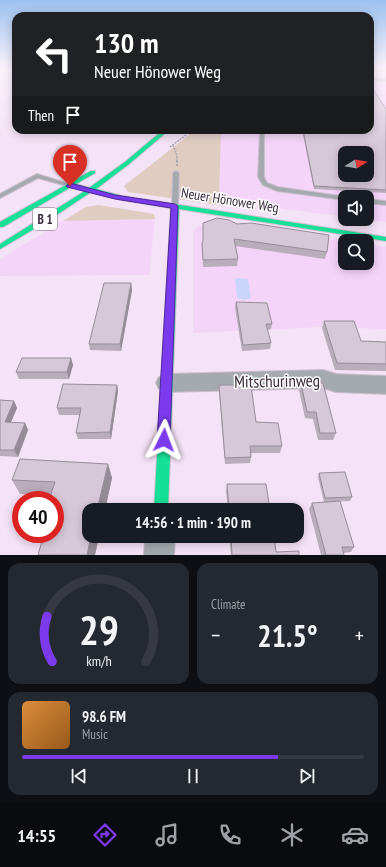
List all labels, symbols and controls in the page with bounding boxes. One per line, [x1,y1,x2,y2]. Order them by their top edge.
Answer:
text: 130 m [94,24,158,61]
icon: left [28,28,80,80]
text: Neuer Hönower Weg [94,60,221,83]
icon: arrive [62,104,84,126]
text: Then [28,106,54,125]
pin [53,145,87,186]
north arrow [338,146,374,182]
map controls [338,146,374,270]
icon: arrive [59,151,81,173]
street label: Neuer Hönower Weg [180,183,280,217]
button: sound [338,190,374,226]
road number: B 1 [33,208,57,230]
button: search [338,234,374,270]
street label: Mitschurinweg [234,369,320,393]
position arrow [143,419,185,461]
speed limit sign: 40 [12,491,64,543]
text: 14:56 · 1 min · 190 m [135,513,251,532]
text: Climate [211,596,245,613]
text: 29 [79,602,118,655]
text: 21.5° [257,616,318,655]
text: − [211,621,220,649]
text: + [355,621,364,649]
text: km/h [86,650,111,669]
text: 98.6 FM [82,707,126,726]
text: Music [82,726,108,743]
icon: previous [68,765,90,787]
icon: pause [182,765,204,787]
icon: next [296,765,318,787]
icon: directions [91,821,119,849]
icon: music [153,821,181,849]
icon: phone [216,821,244,849]
icon: climate [278,821,306,849]
icon: car [341,821,369,849]
text: 14:55 [17,824,56,847]

